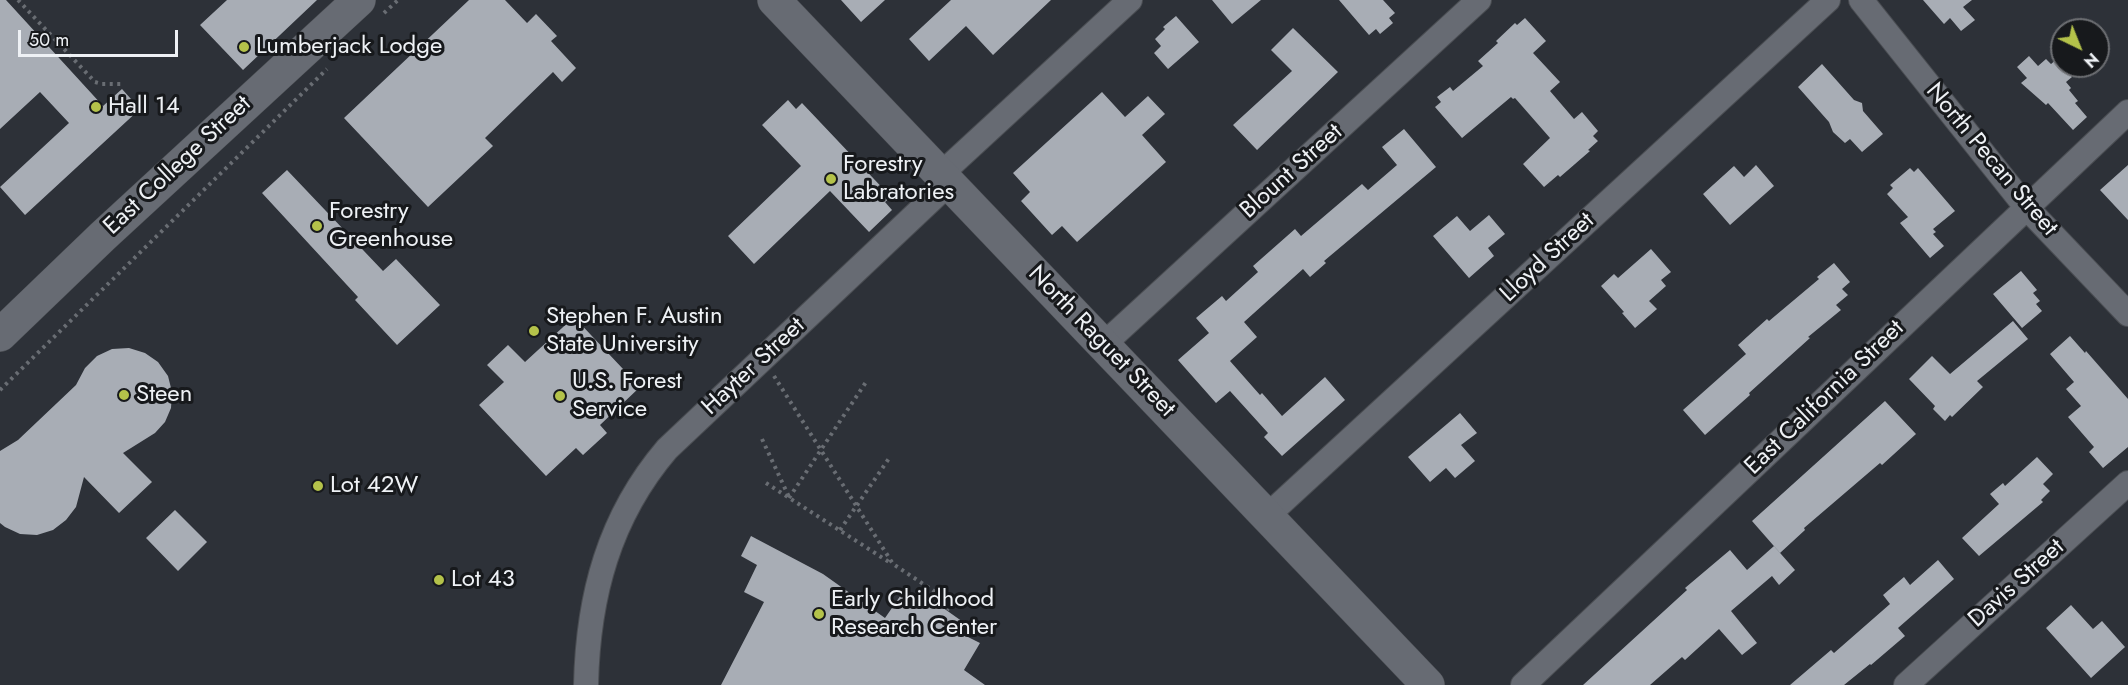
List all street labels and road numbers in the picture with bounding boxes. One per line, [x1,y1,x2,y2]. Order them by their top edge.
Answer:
street label: North Pecan Street [1919,78,2063,242]
street label: East College Street [98,90,258,242]
street label: Blount Street [1235,119,1349,225]
street label: Lloyd Street [1495,207,1601,309]
street label: North Raguet Street [1021,260,1181,424]
street label: Hayter Street [697,312,811,422]
street label: East California Street [1739,315,1911,481]
street label: Davis Street [1963,534,2071,634]

